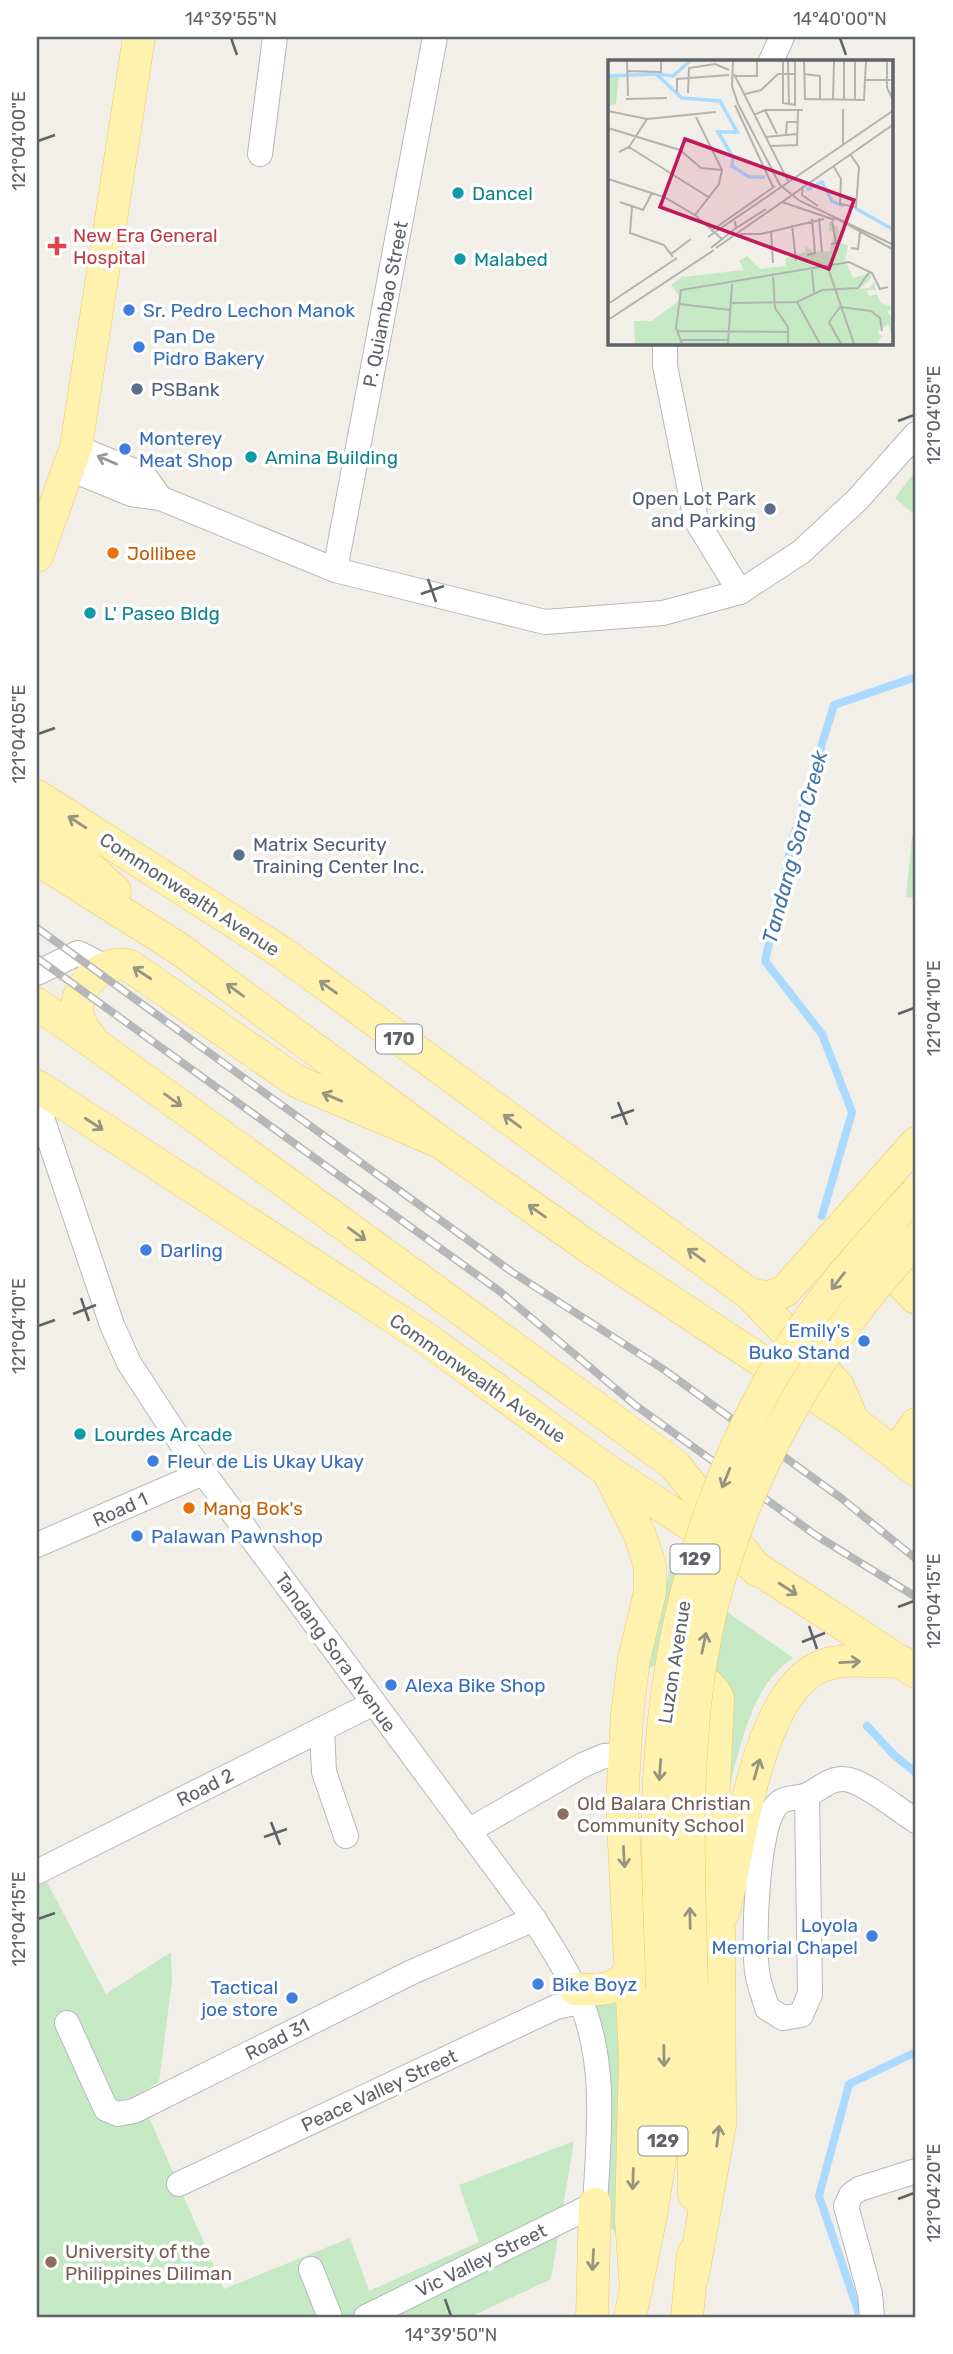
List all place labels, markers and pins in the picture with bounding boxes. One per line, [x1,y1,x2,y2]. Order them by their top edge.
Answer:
place label: Dancel [472,182,533,205]
marker: Dancel [450,185,466,201]
place label: New Era General Hospital [73,224,218,269]
marker: New Era General Hospital [47,236,67,256]
place label: Malabed [474,248,548,271]
marker: Malabed [452,251,468,267]
place label: Sr. Pedro Lechon Manok [143,299,355,322]
marker: Sr. Pedro Lechon Manok [121,302,137,318]
place label: Pan De Pidro Bakery [153,325,265,370]
marker: Pan De Pidro Bakery [131,339,147,355]
place label: PSBank [151,378,220,401]
marker: PSBank [129,381,145,397]
place label: Monterey Meat Shop [139,427,233,472]
marker: Monterey Meat Shop [117,441,133,457]
place label: Amina Building [265,446,398,469]
marker: Amina Building [243,449,259,465]
place label: Open Lot Park and Parking [632,487,756,532]
marker: Open Lot Park and Parking [762,501,778,517]
place label: Jollibee [127,542,196,565]
marker: Jollibee [105,545,121,561]
place label: L' Paseo Bldg [104,602,220,625]
marker: L' Paseo Bldg [82,605,98,621]
place label: Matrix Security Training Center Inc. [253,833,424,878]
marker: Matrix Security Training Center Inc. [231,847,247,863]
place label: Darling [160,1239,223,1262]
marker: Darling [138,1242,154,1258]
place label: Emily's Buko Stand [748,1319,850,1364]
marker: Emily's Buko Stand [856,1333,872,1349]
place label: Lourdes Arcade [94,1423,232,1446]
marker: Lourdes Arcade [72,1426,88,1442]
place label: Fleur de Lis Ukay Ukay [167,1450,364,1473]
marker: Fleur de Lis Ukay Ukay [145,1453,161,1469]
place label: Mang Bok's [203,1497,303,1520]
marker: Mang Bok's [181,1500,197,1516]
place label: Palawan Pawnshop [151,1525,323,1548]
marker: Palawan Pawnshop [129,1528,145,1544]
place label: Alexa Bike Shop [405,1674,546,1697]
marker: Alexa Bike Shop [383,1677,399,1693]
place label: Old Balara Christian Community School [577,1792,751,1837]
marker: Old Balara Christian Community School [555,1806,571,1822]
place label: Loyola Memorial Chapel [712,1914,858,1959]
marker: Loyola Memorial Chapel [864,1928,880,1944]
place label: Bike Boyz [552,1973,637,1996]
place label: Tactical joe store [200,1976,278,2021]
marker: Bike Boyz [530,1976,546,1992]
marker: Tactical joe store [284,1990,300,2006]
place label: University of the Philippines Diliman [65,2240,232,2285]
marker: University of the Philippines Diliman [43,2254,59,2270]

